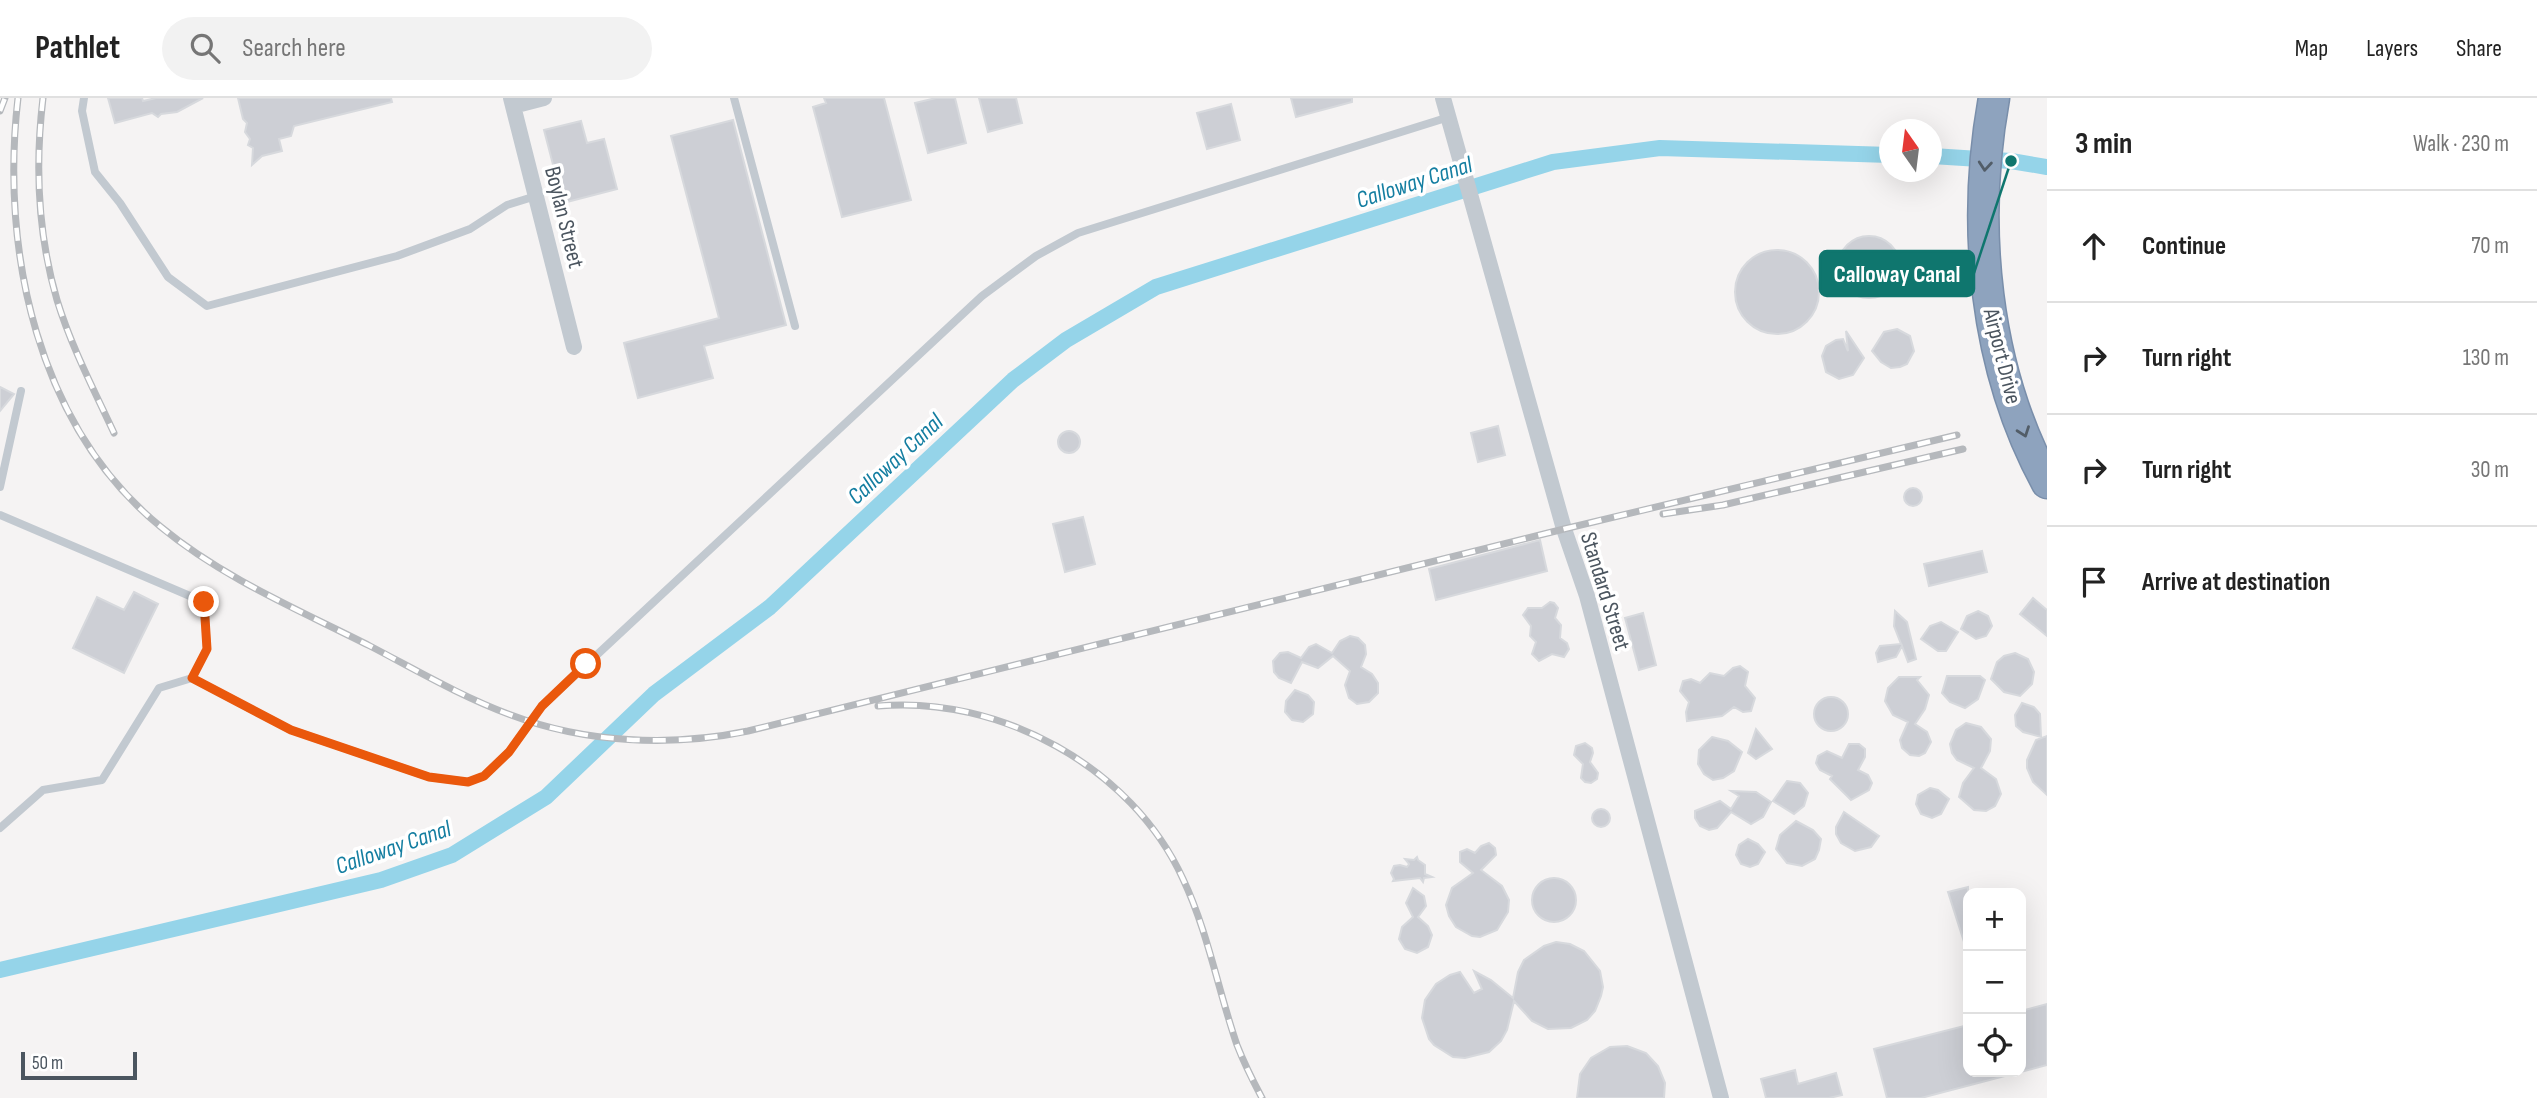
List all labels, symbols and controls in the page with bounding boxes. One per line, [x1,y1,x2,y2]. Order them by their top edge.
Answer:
search box [162,17,652,80]
text: Pathlet [35,28,120,68]
icon: search [186,29,224,67]
text: Search here [242,33,346,64]
text: Map [2295,34,2328,63]
text: Layers [2366,34,2418,63]
text: Share [2456,34,2502,63]
north arrow [1879,119,1942,182]
text: 3 min [2075,126,2132,162]
text: Walk · 230 m [2413,130,2509,158]
water label: Calloway Canal [1353,150,1476,215]
one-way arrow [1978,160,1993,171]
street label: Boylan Street [538,164,590,271]
icon: ahead [2075,227,2113,265]
text: Continue [2142,231,2226,262]
text: 70 m [2471,232,2509,260]
callout: Calloway Canal [1820,251,1974,296]
text: Calloway Canal [1834,260,1960,289]
street label: Airport Drive [1976,305,2027,407]
icon: right [2075,339,2113,377]
text: Turn right [2142,343,2231,374]
text: 130 m [2463,344,2509,372]
water label: Calloway Canal [841,407,950,511]
one-way arrow [2016,426,2030,438]
icon: right [2075,451,2113,489]
text: Turn right [2142,455,2231,486]
text: 30 m [2471,456,2509,484]
street label: Standard Street [1574,529,1636,654]
icon: arrive [2075,563,2113,601]
text: Arrive at destination [2142,567,2330,598]
route end [188,586,219,617]
route start [570,648,601,679]
water label: Calloway Canal [332,814,455,881]
map controls [1963,888,2026,1077]
button: + [1963,888,2026,951]
button: − [1963,951,2026,1014]
button: locate [1963,1014,2026,1077]
scale bar [21,1049,136,1081]
text: 50 m [32,1052,63,1075]

